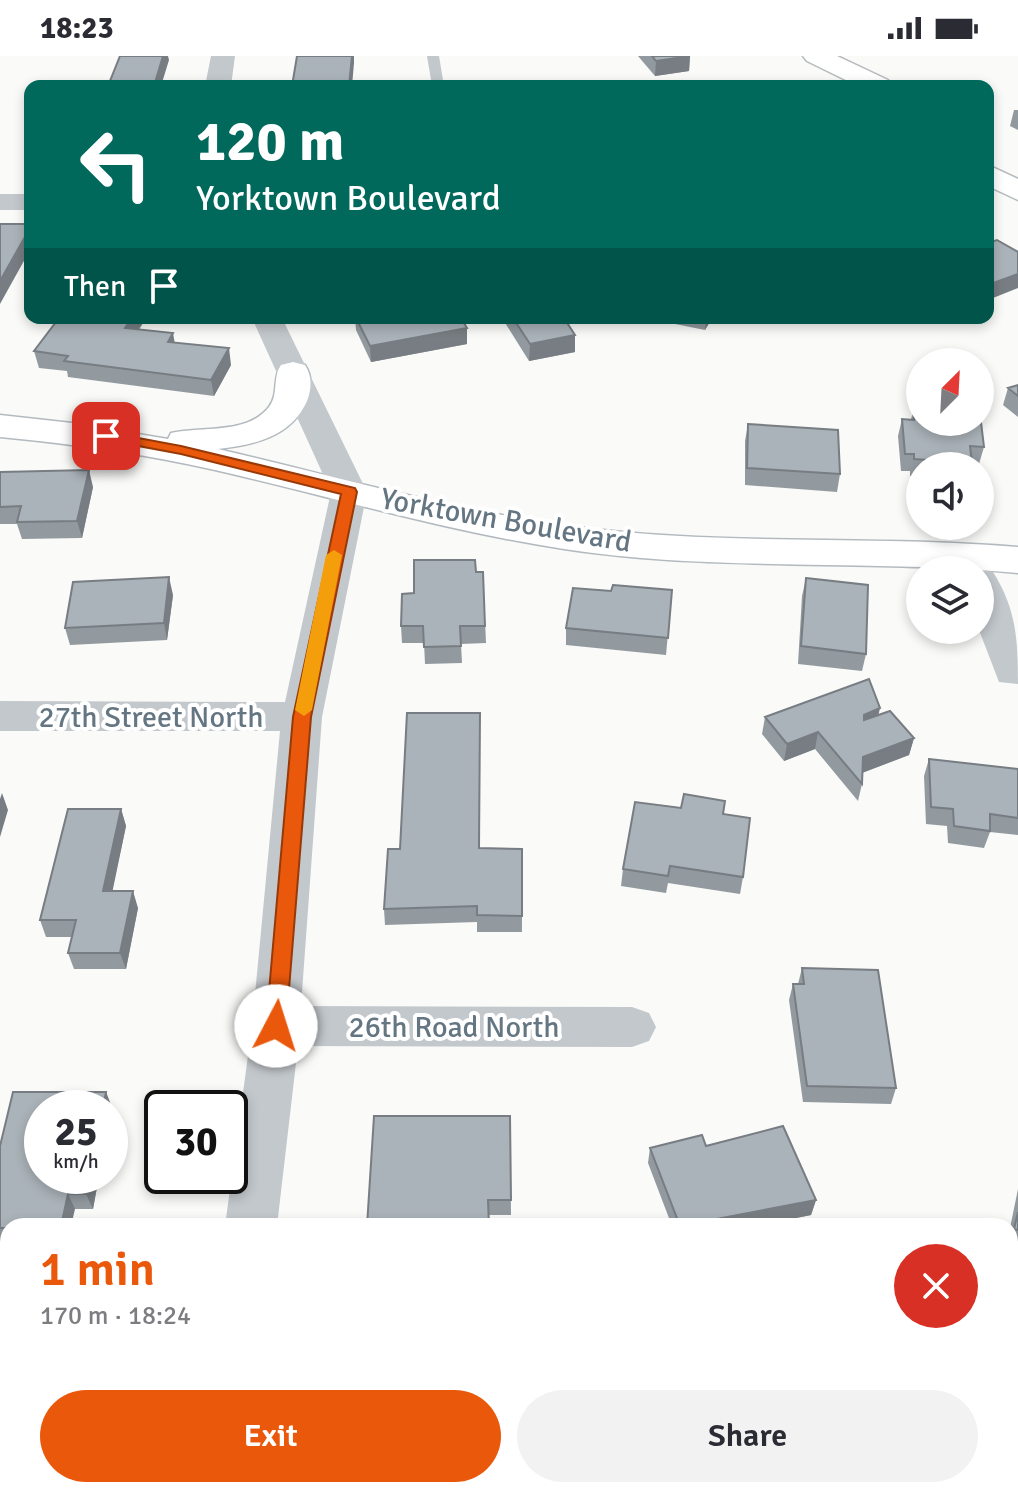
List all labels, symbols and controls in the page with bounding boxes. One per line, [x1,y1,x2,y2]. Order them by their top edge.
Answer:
text: 18:23 [40,10,114,47]
text: 120 m [196,107,344,176]
icon: left [64,112,168,216]
text: Yorktown Boulevard [196,176,501,221]
icon: arrive [142,264,186,308]
text: Then [64,268,126,305]
north arrow [906,348,994,436]
map controls [906,348,994,644]
pin [72,402,140,470]
icon: arrive [84,414,128,458]
button: sound [906,452,994,540]
street label: Yorktown Boulevard [378,480,634,561]
button: layers [906,556,994,644]
street label: 27th Street North [38,699,264,736]
position arrow [234,984,318,1068]
street label: 26th Road North [348,1009,560,1046]
speed limit sign: 30 [144,1090,248,1194]
text: 25 [54,1107,98,1157]
text: km/h [53,1149,99,1174]
text: 1 min [40,1240,155,1299]
button: close [894,1244,978,1328]
text: 170 m · 18:24 [40,1300,191,1332]
button: Exit [40,1390,501,1482]
button: Share [517,1390,978,1482]

